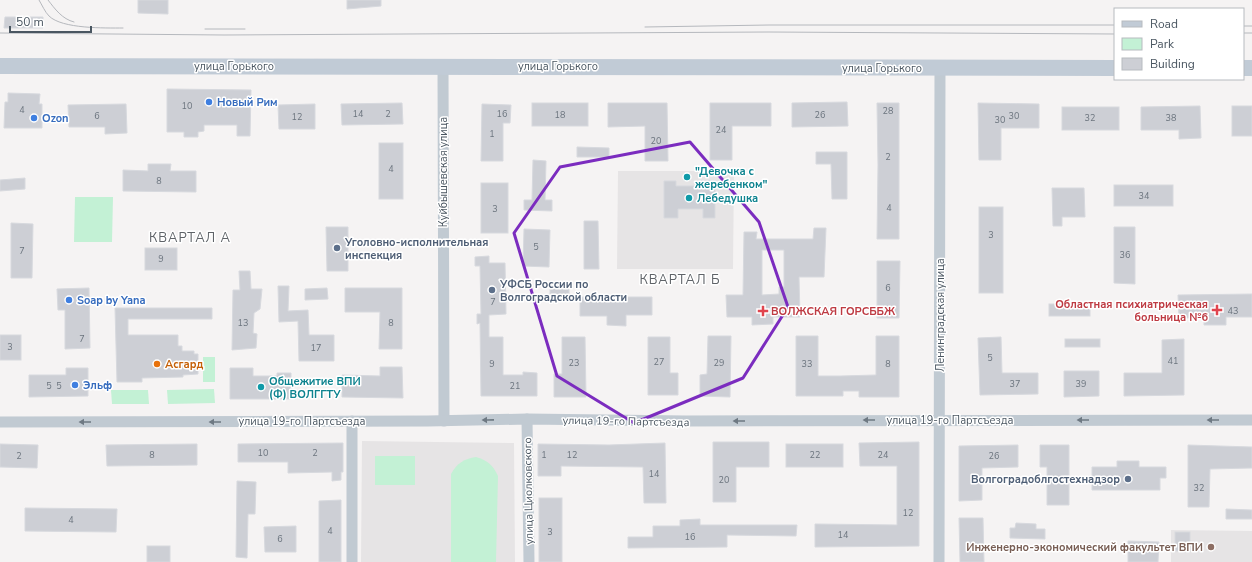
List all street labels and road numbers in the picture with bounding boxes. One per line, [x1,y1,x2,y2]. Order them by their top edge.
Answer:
street label: улица Горького [194,59,274,74]
street label: улица Горького [518,59,598,74]
street label: улица Горького [842,61,922,76]
street label: Куйбышевская улица [436,117,451,227]
street label: Ленинградская улица [933,258,948,372]
street label: улица 19-го Партсъезда [562,413,690,430]
street label: улица 19-го Партсъезда [887,413,1013,428]
street label: улица 19-го Партсъезда [239,414,365,429]
street label: улица Циолковского [520,437,537,545]

